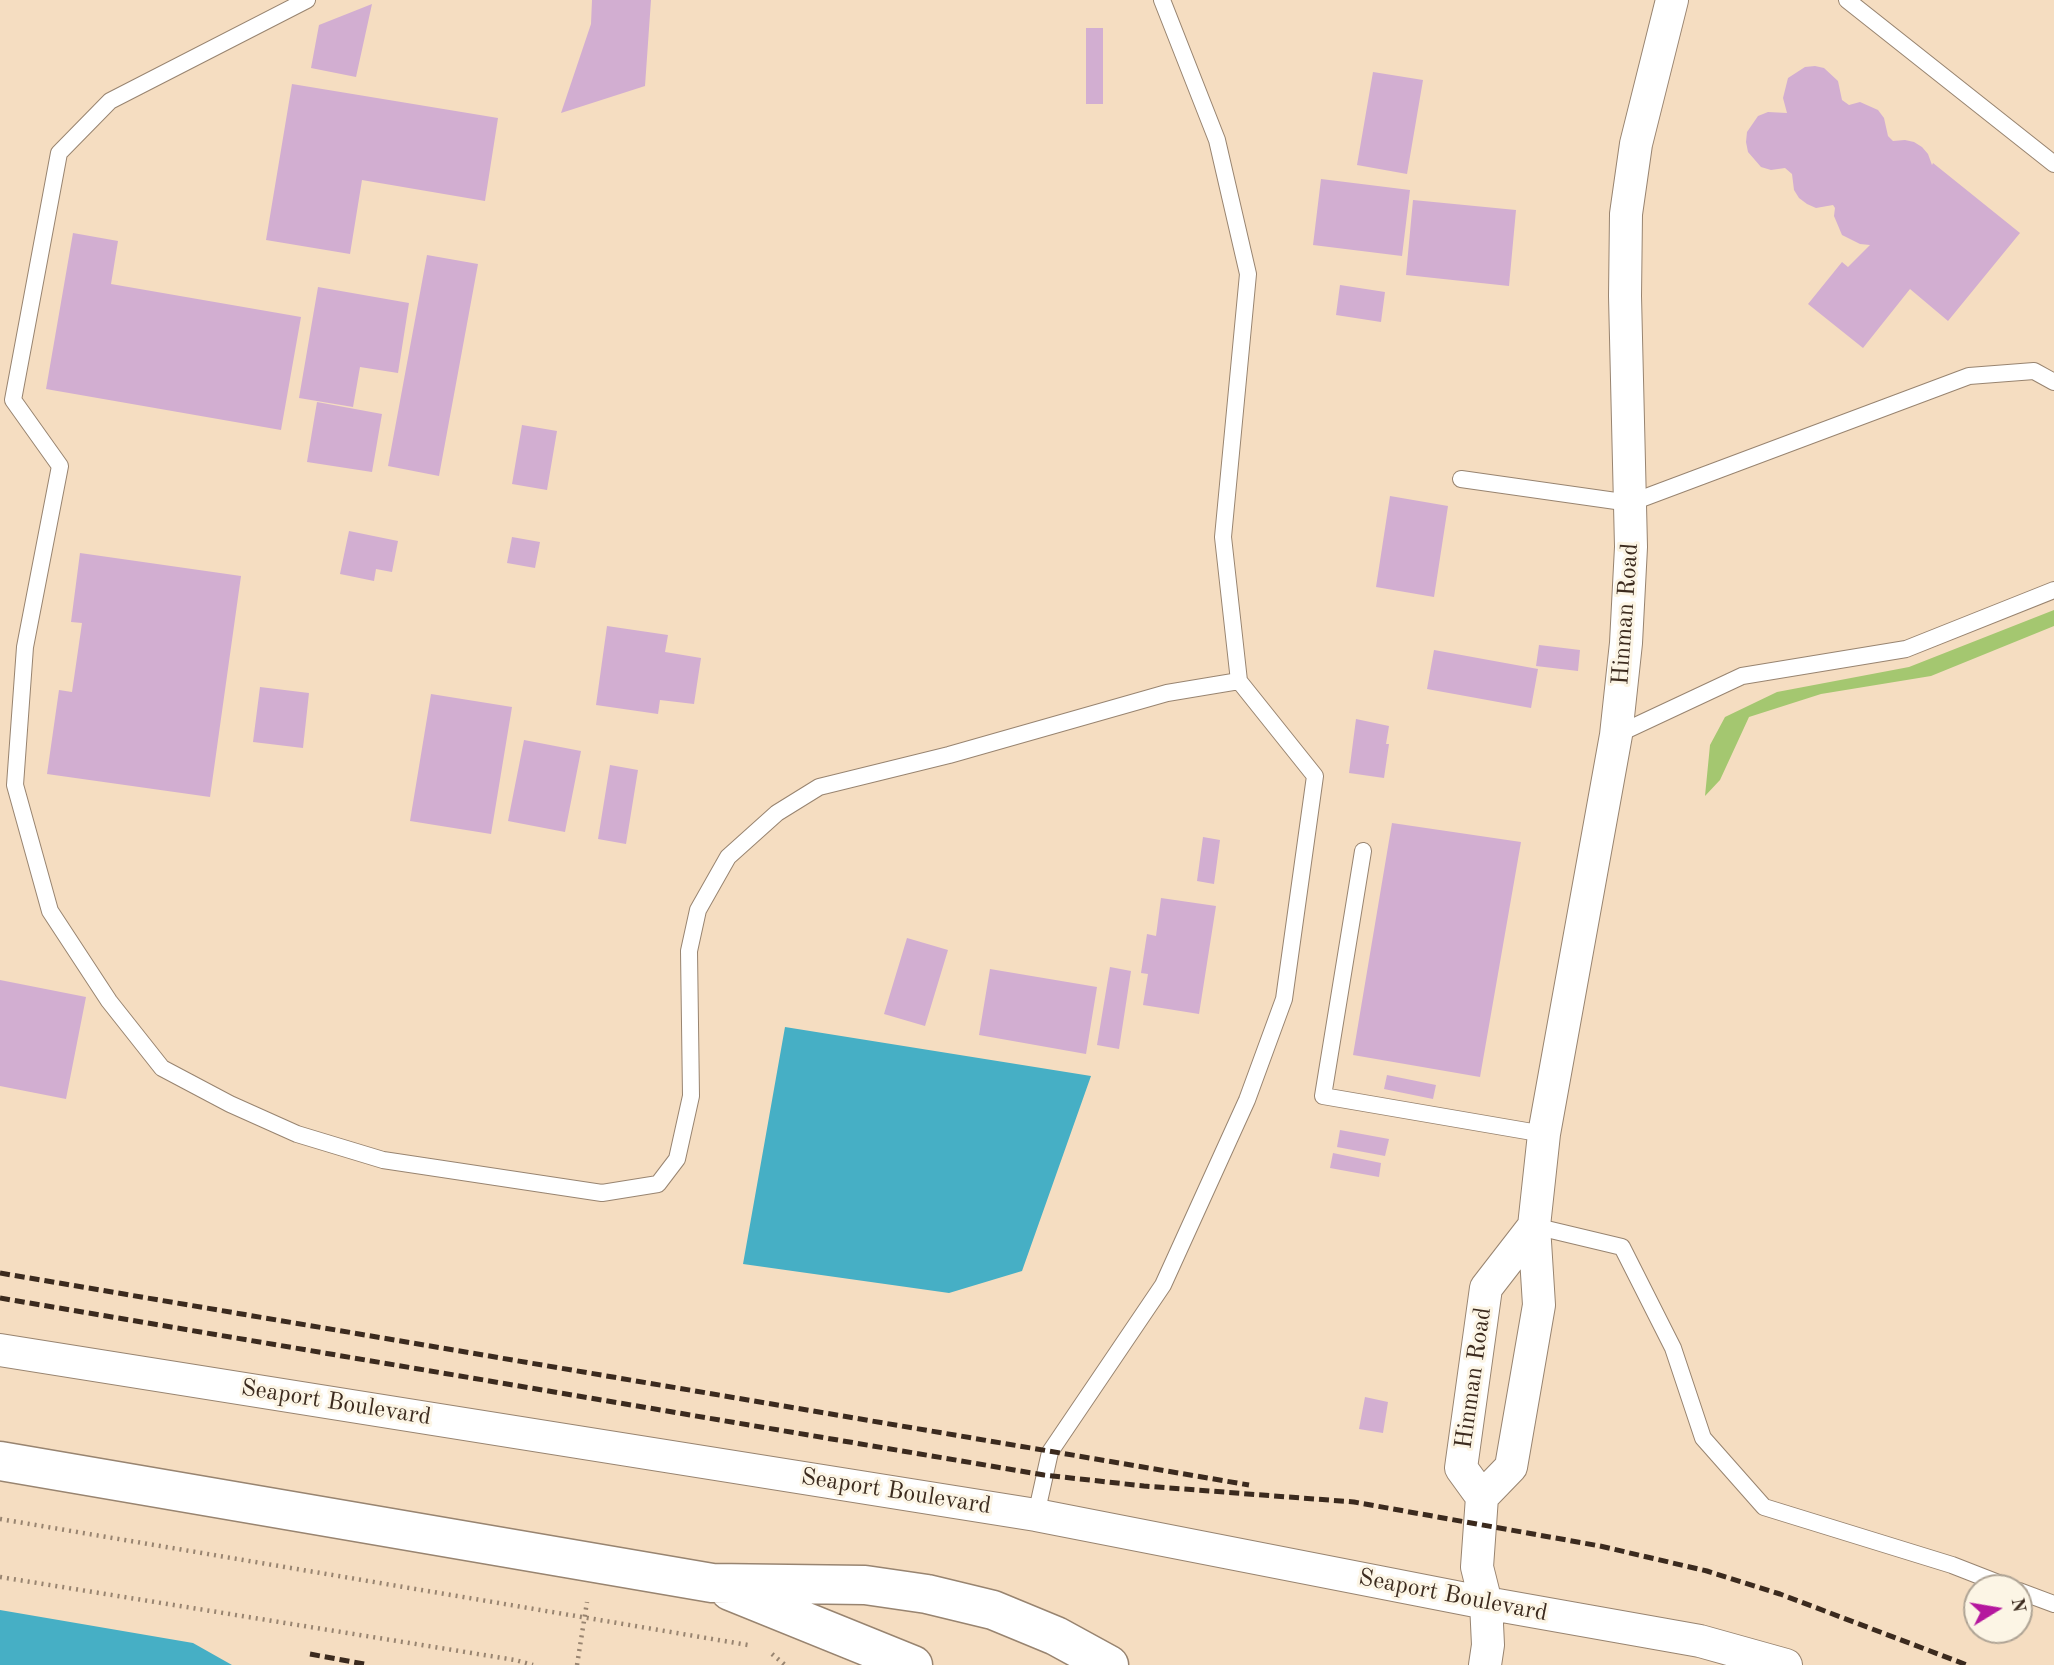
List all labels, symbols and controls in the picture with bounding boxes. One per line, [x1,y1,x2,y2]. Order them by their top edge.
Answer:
street label: Hinman Road [1607,542,1645,686]
street label: Hinman Road [1450,1305,1498,1451]
street label: Seaport Boulevard [239,1374,433,1432]
street label: Seaport Boulevard [799,1463,993,1521]
street label: Seaport Boulevard [1356,1564,1550,1628]
north arrow [1963,1574,2033,1644]
text: N [2006,1596,2028,1614]

